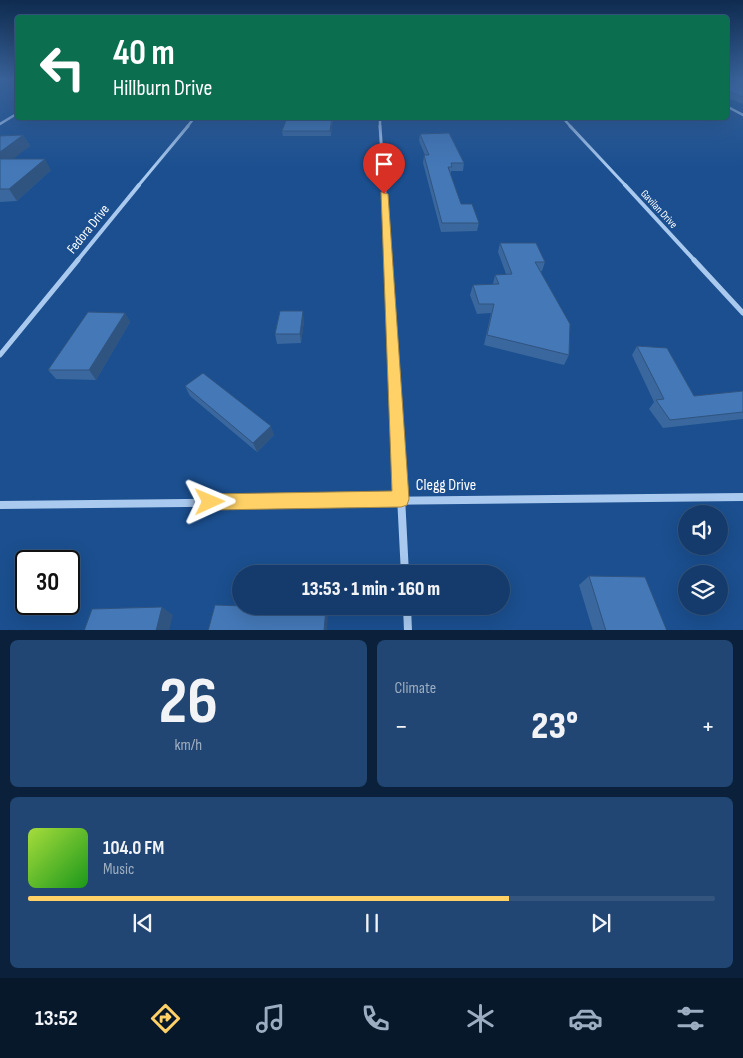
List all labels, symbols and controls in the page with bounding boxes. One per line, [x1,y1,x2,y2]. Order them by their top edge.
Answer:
text: 40 m [113,32,175,75]
icon: left [30,35,95,100]
text: Hillburn Drive [113,75,212,102]
pin [363,143,405,194]
icon: arrive [370,150,398,178]
street label: Gavilan Drive [638,187,680,231]
street label: Fedora Drive [63,201,113,257]
position arrow [183,475,235,527]
street label: Clegg Drive [416,476,476,495]
map controls [678,505,728,615]
button: sound [678,505,728,555]
speed limit sign: 30 [15,550,80,615]
button: layers [678,565,728,615]
text: 13:53 · 1 min · 160 m [302,578,440,601]
text: 26 [159,664,218,742]
text: Climate [395,679,436,698]
text: 23° [531,704,578,749]
text: − [395,710,408,743]
text: + [701,710,715,743]
text: km/h [174,736,202,755]
text: 104.0 FM [103,837,164,860]
text: Music [103,860,134,879]
icon: previous [129,909,157,937]
icon: pause [358,909,386,937]
icon: next [587,909,615,937]
icon: directions [148,1001,183,1036]
icon: music [253,1001,288,1036]
icon: phone [358,1001,393,1036]
icon: climate [463,1001,498,1036]
icon: car [568,1001,603,1036]
icon: filters [673,1001,708,1036]
text: 13:52 [35,1005,78,1032]

